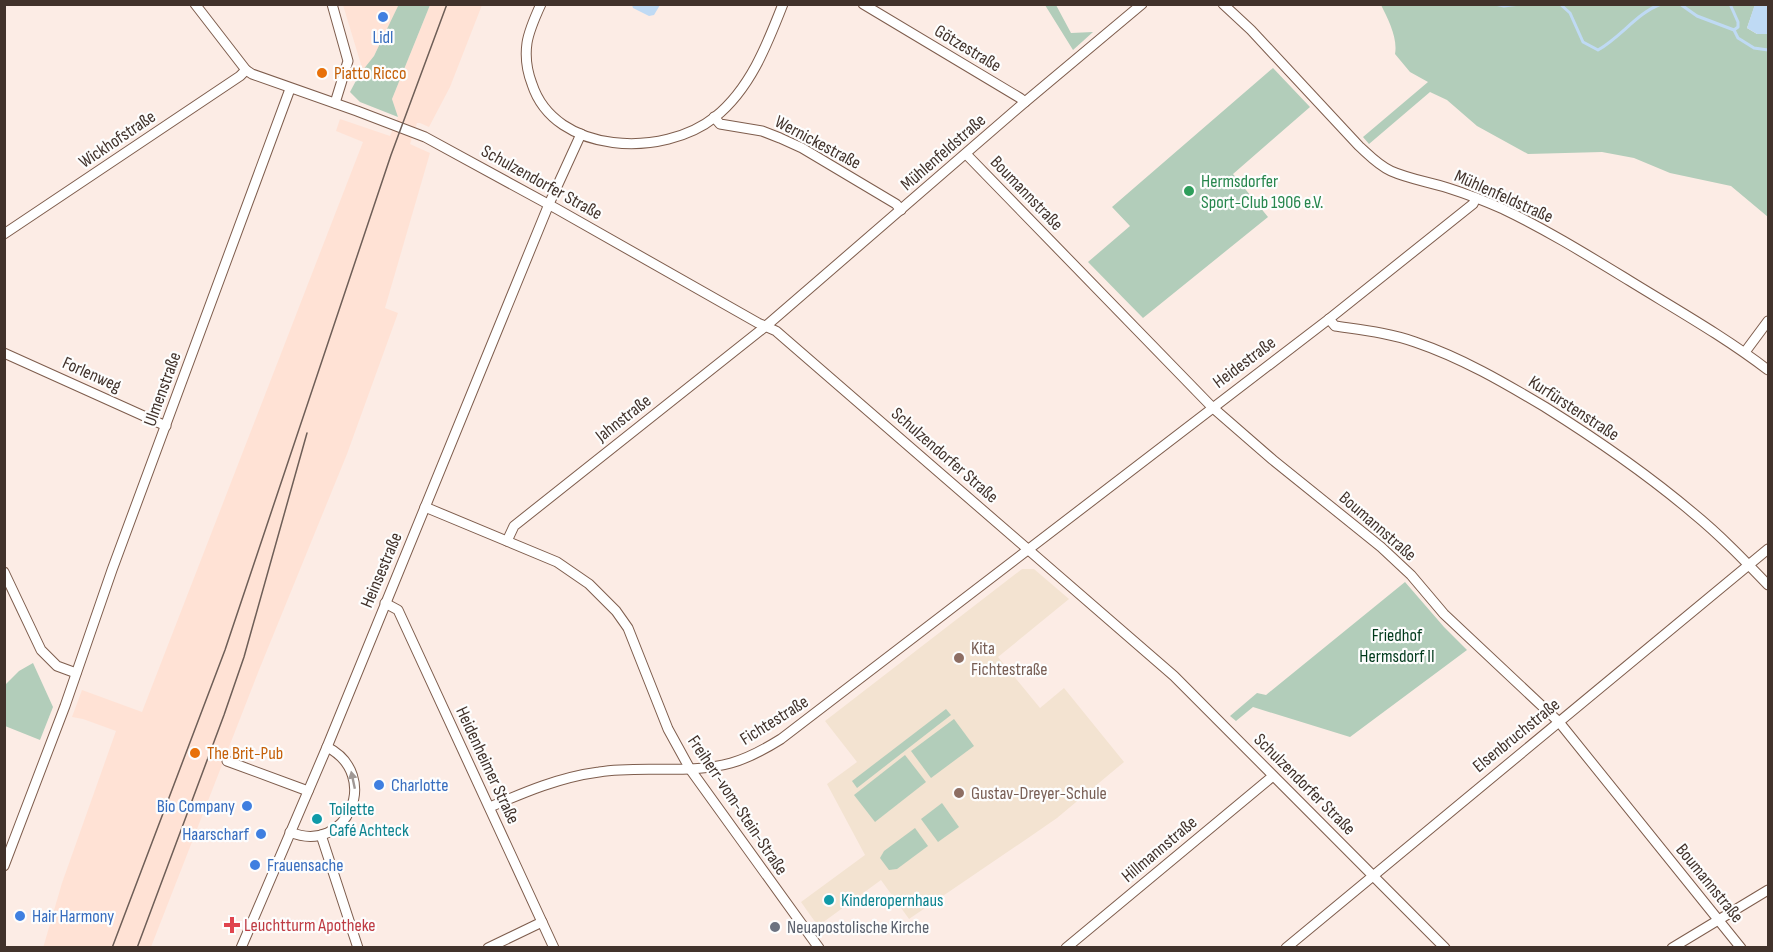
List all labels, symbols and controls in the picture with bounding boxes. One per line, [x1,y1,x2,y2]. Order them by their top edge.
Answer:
marker: Lidl [376,10,390,24]
street label: Götzestraße [931,20,1005,77]
place label: Lidl [373,27,393,48]
place label: Piatto Ricco [334,63,406,84]
marker: Piatto Ricco [315,66,329,80]
street label: Wickhofstraße [75,106,160,173]
street label: Mühlenfeldstraße [897,110,990,195]
street label: Wernickestraße [771,111,864,174]
street label: Schulzendorfer Straße [478,141,606,224]
street label: Boumannstraße [986,152,1067,235]
street label: Mühlenfeldstraße [1451,165,1556,228]
place label: Hermsdorfer Sport-Club 1906 e.V. [1201,171,1323,213]
marker: Hermsdorfer Sport-Club 1906 e.V. [1182,184,1196,198]
street label: Heidestraße [1209,332,1280,393]
street label: Ulmenstraße [139,349,186,429]
street label: Forlenweg [59,352,124,397]
street label: Kurfürstenstraße [1524,371,1623,445]
street label: Jahnstraße [591,390,655,447]
street label: Schulzendorfer Straße [887,403,1002,508]
street label: Boumannstraße [1335,487,1421,566]
street label: Heinsestraße [356,529,407,611]
park label: Friedhof Hermsdorf II [1359,625,1435,667]
place label: Kita Fichtestraße [971,638,1048,680]
marker: Kita Fichtestraße [952,651,966,665]
street label: Fichtestraße [736,691,812,750]
street label: Elsenbruchstraße [1469,694,1564,777]
street label: Heidenheimer Straße [451,703,524,827]
street label: Schulzendorfer Straße [1250,729,1360,839]
street label: Freiherr-vom-Stein-Straße [683,732,792,879]
place label: The Brit-Pub [207,743,283,764]
marker: The Brit-Pub [188,746,202,760]
one-way arrow [347,770,357,789]
place label: Charlotte [391,775,448,796]
marker: Charlotte [372,778,386,792]
place label: Gustav-Dreyer-Schule [971,783,1107,804]
marker: Gustav-Dreyer-Schule [952,786,966,800]
place label: Bio Company [157,796,235,817]
marker: Bio Company [240,799,254,813]
place label: Toilette Café Achteck [329,799,409,841]
marker: Toilette Café Achteck [310,812,324,826]
street label: Hillmannstraße [1117,812,1201,887]
place label: Haarscharf [182,824,250,845]
marker: Haarscharf [254,827,268,841]
street label: Boumannstraße [1671,840,1748,927]
place label: Frauensache [267,855,344,876]
marker: Frauensache [248,858,262,872]
place label: Kinderopernhaus [841,890,944,911]
marker: Kinderopernhaus [822,893,836,907]
place label: Hair Harmony [32,906,114,927]
marker: Hair Harmony [13,909,27,923]
place label: Leuchtturm Apotheke [244,915,376,936]
place label: Neuapostolische Kirche [787,917,929,938]
marker: Leuchtturm Apotheke [225,918,239,932]
marker: Neuapostolische Kirche [768,920,782,934]

